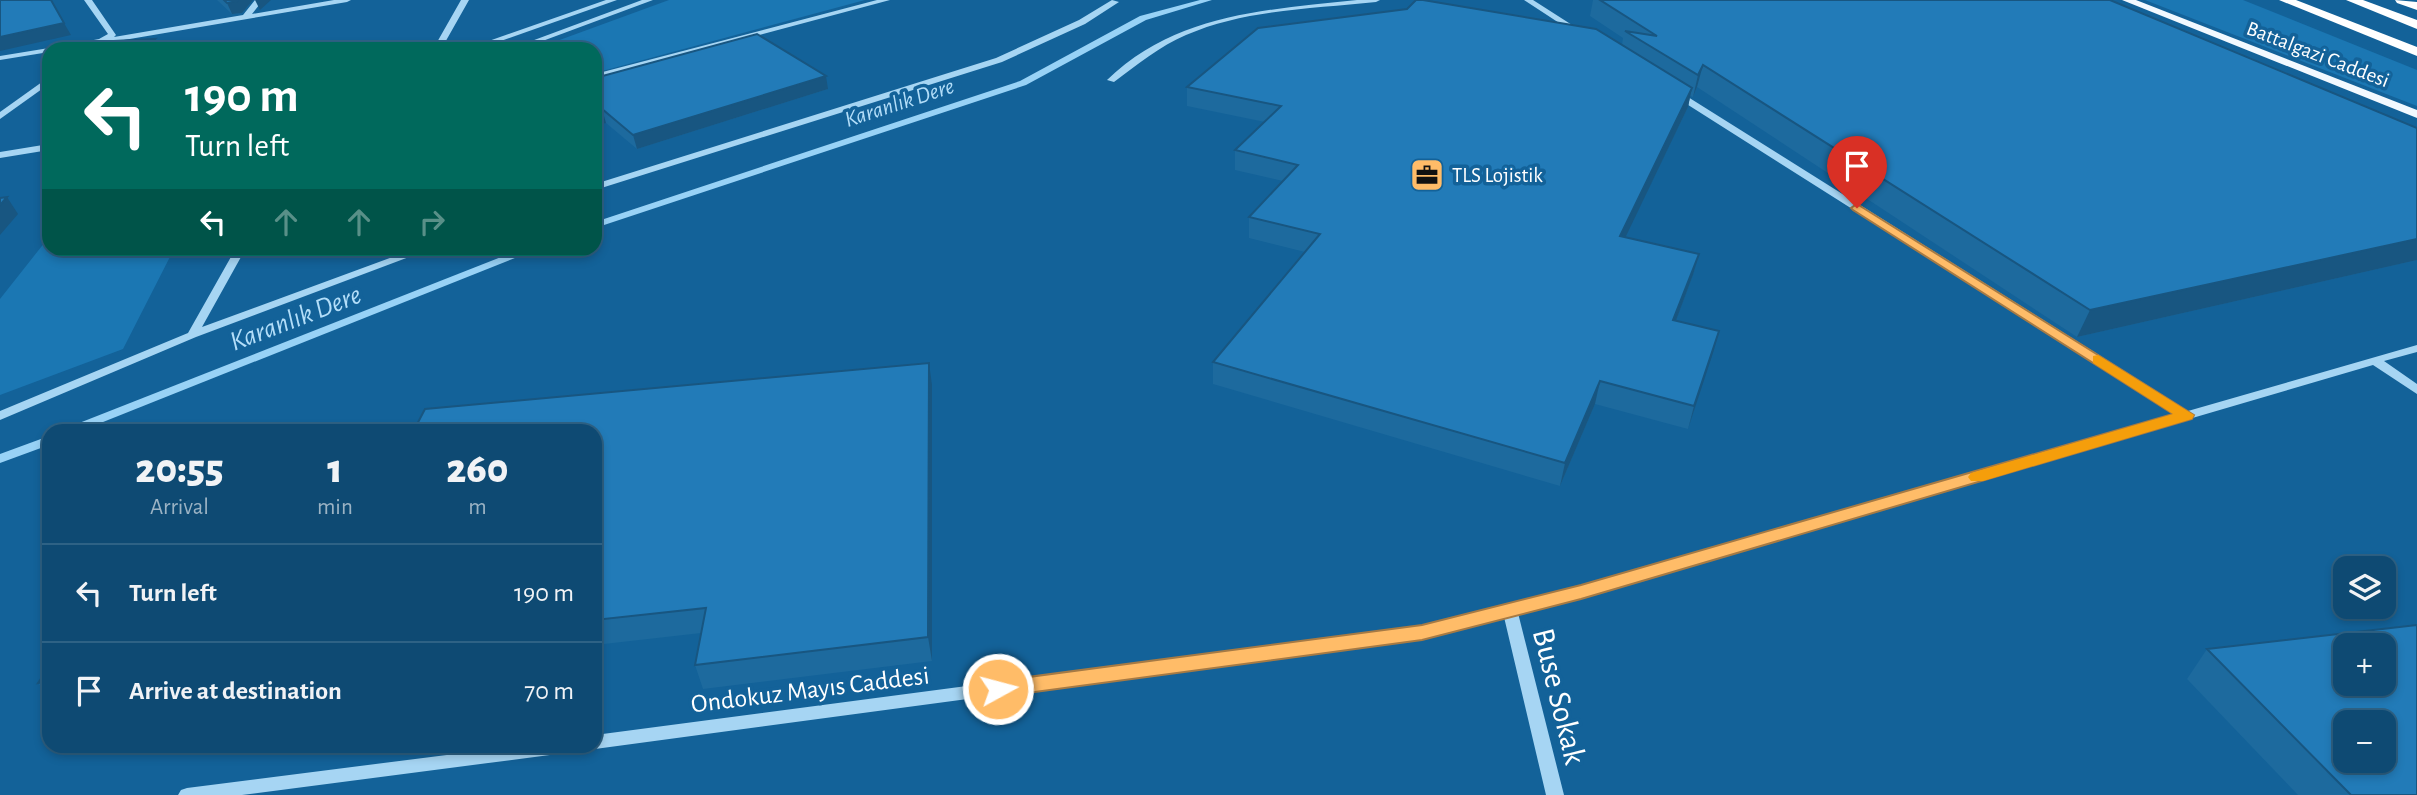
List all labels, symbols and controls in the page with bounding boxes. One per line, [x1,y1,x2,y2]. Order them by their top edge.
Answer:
street label: Battalgazi Caddesi [2244,18,2392,91]
icon: left [70,70,161,161]
text: 190 m [185,72,299,121]
water label: Karanlık Dere [842,75,957,132]
text: Turn left [185,130,289,162]
pin [1827,136,1887,208]
icon: arrive [1838,147,1876,185]
office icon: TLS Lojistik [1408,156,1446,194]
place label: TLS Lojistik [1452,165,1543,186]
icon: left [194,203,232,241]
icon: ahead [267,203,305,241]
icon: ahead [340,203,378,241]
icon: right [413,203,451,241]
water label: Karanlık Dere [226,281,365,357]
text: 20:55 [135,448,224,490]
text: 1 [327,448,343,490]
text: 260 [446,448,509,490]
text: Arrival [150,496,209,519]
text: min [317,496,353,519]
text: m [468,496,487,519]
map controls [2333,556,2396,773]
button: layers [2333,556,2396,619]
icon: left [70,574,108,612]
text: Turn left [129,580,217,606]
text: 190 m [514,580,574,606]
street label: Buse Sokak [1527,625,1591,768]
button: + [2333,633,2396,696]
position arrow [961,652,1035,726]
street label: Ondokuz Mayıs Caddesi [690,662,931,718]
icon: arrive [70,672,108,710]
text: Arrive at destination [129,678,342,704]
text: 70 m [524,678,574,704]
button: − [2333,710,2396,773]

